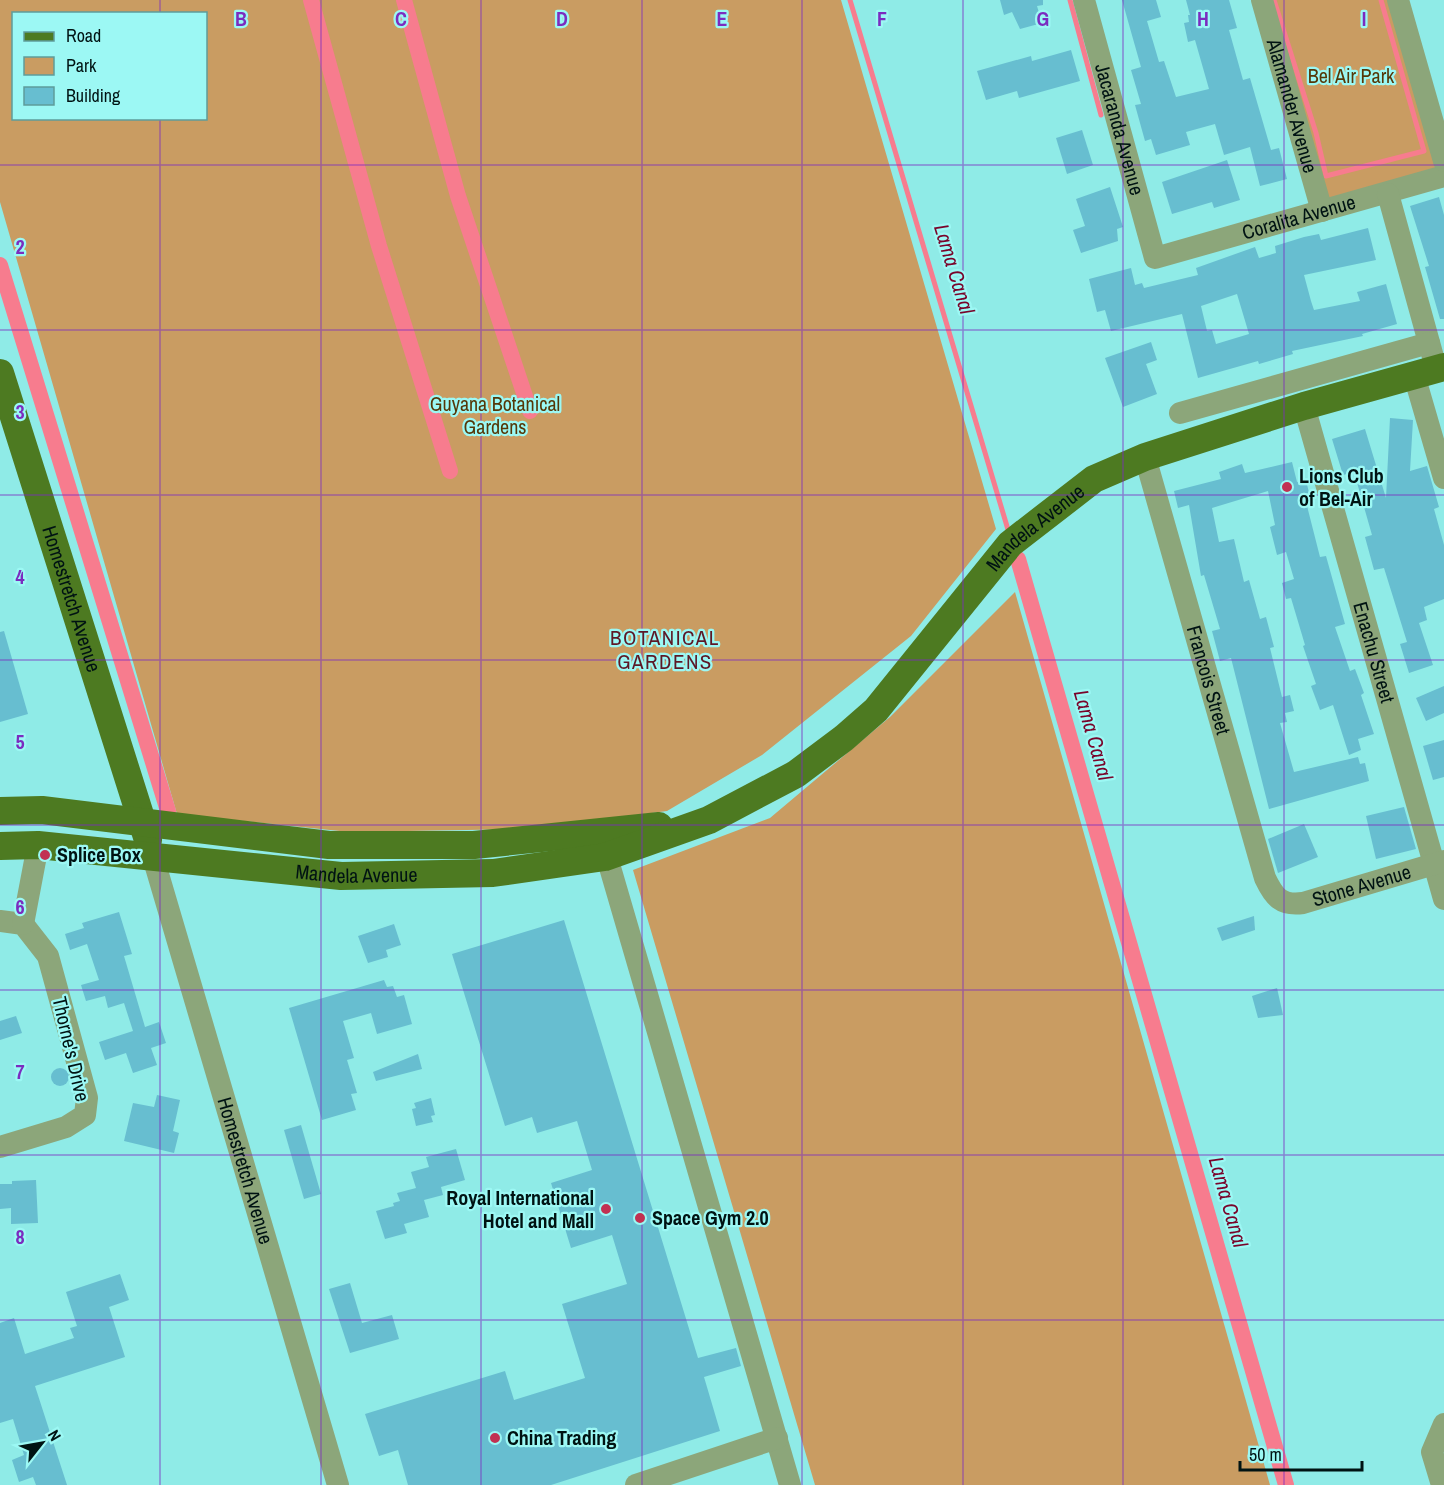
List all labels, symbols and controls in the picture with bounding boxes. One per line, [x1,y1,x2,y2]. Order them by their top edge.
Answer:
text: B [235,5,247,32]
text: C [395,5,407,32]
text: D [556,5,568,32]
text: E [717,5,728,32]
text: F [877,5,887,32]
text: G [1037,5,1049,32]
text: H [1197,5,1209,32]
text: I [1362,5,1366,32]
legend [12,12,207,120]
text: Road [66,23,101,48]
street label: Alamander Avenue [1260,34,1324,176]
text: Park [66,53,97,78]
street label: Jacaranda Avenue [1089,60,1151,198]
park label: Bel Air Park [1308,62,1395,89]
text: Building [66,83,121,108]
street label: Coralita Avenue [1239,188,1358,246]
water label: Lama Canal [927,220,982,319]
text: 2 [15,233,25,260]
park label: Guyana Botanical Gardens [430,390,560,440]
text: 3 [15,398,25,425]
place label: Lions Club of Bel-Air [1299,462,1384,512]
street label: Mandela Avenue [979,477,1090,577]
marker: Lions Club of Bel-Air [1280,480,1294,494]
street label: Homestretch Avenue [36,522,108,675]
text: 4 [15,563,25,590]
street label: Enachu Street [1347,598,1402,706]
street label: Francois Street [1181,622,1238,738]
district label: BOTANICAL GARDENS [610,623,720,676]
water label: Lama Canal [1067,686,1121,785]
text: 5 [15,728,25,755]
place label: Splice Box [57,841,142,868]
marker: Splice Box [38,848,52,862]
street label: Mandela Avenue [294,857,418,889]
street label: Stone Avenue [1309,858,1414,913]
text: 6 [15,893,25,920]
street label: Thorne's Drive [46,994,97,1104]
text: 7 [15,1058,25,1085]
street label: Homestretch Avenue [211,1094,280,1247]
water label: Lama Canal [1202,1153,1256,1252]
place label: Royal International Hotel and Mall [446,1184,594,1234]
marker: Royal International Hotel and Mall [599,1202,613,1216]
place label: Space Gym 2.0 [652,1204,769,1231]
marker: Space Gym 2.0 [633,1211,647,1225]
text: 8 [15,1223,25,1250]
north arrow [12,1413,72,1473]
place label: China Trading [507,1424,616,1451]
text: N [43,1426,67,1445]
marker: China Trading [488,1431,502,1445]
scale bar [1240,1434,1362,1472]
text: 50 m [1249,1442,1282,1467]

